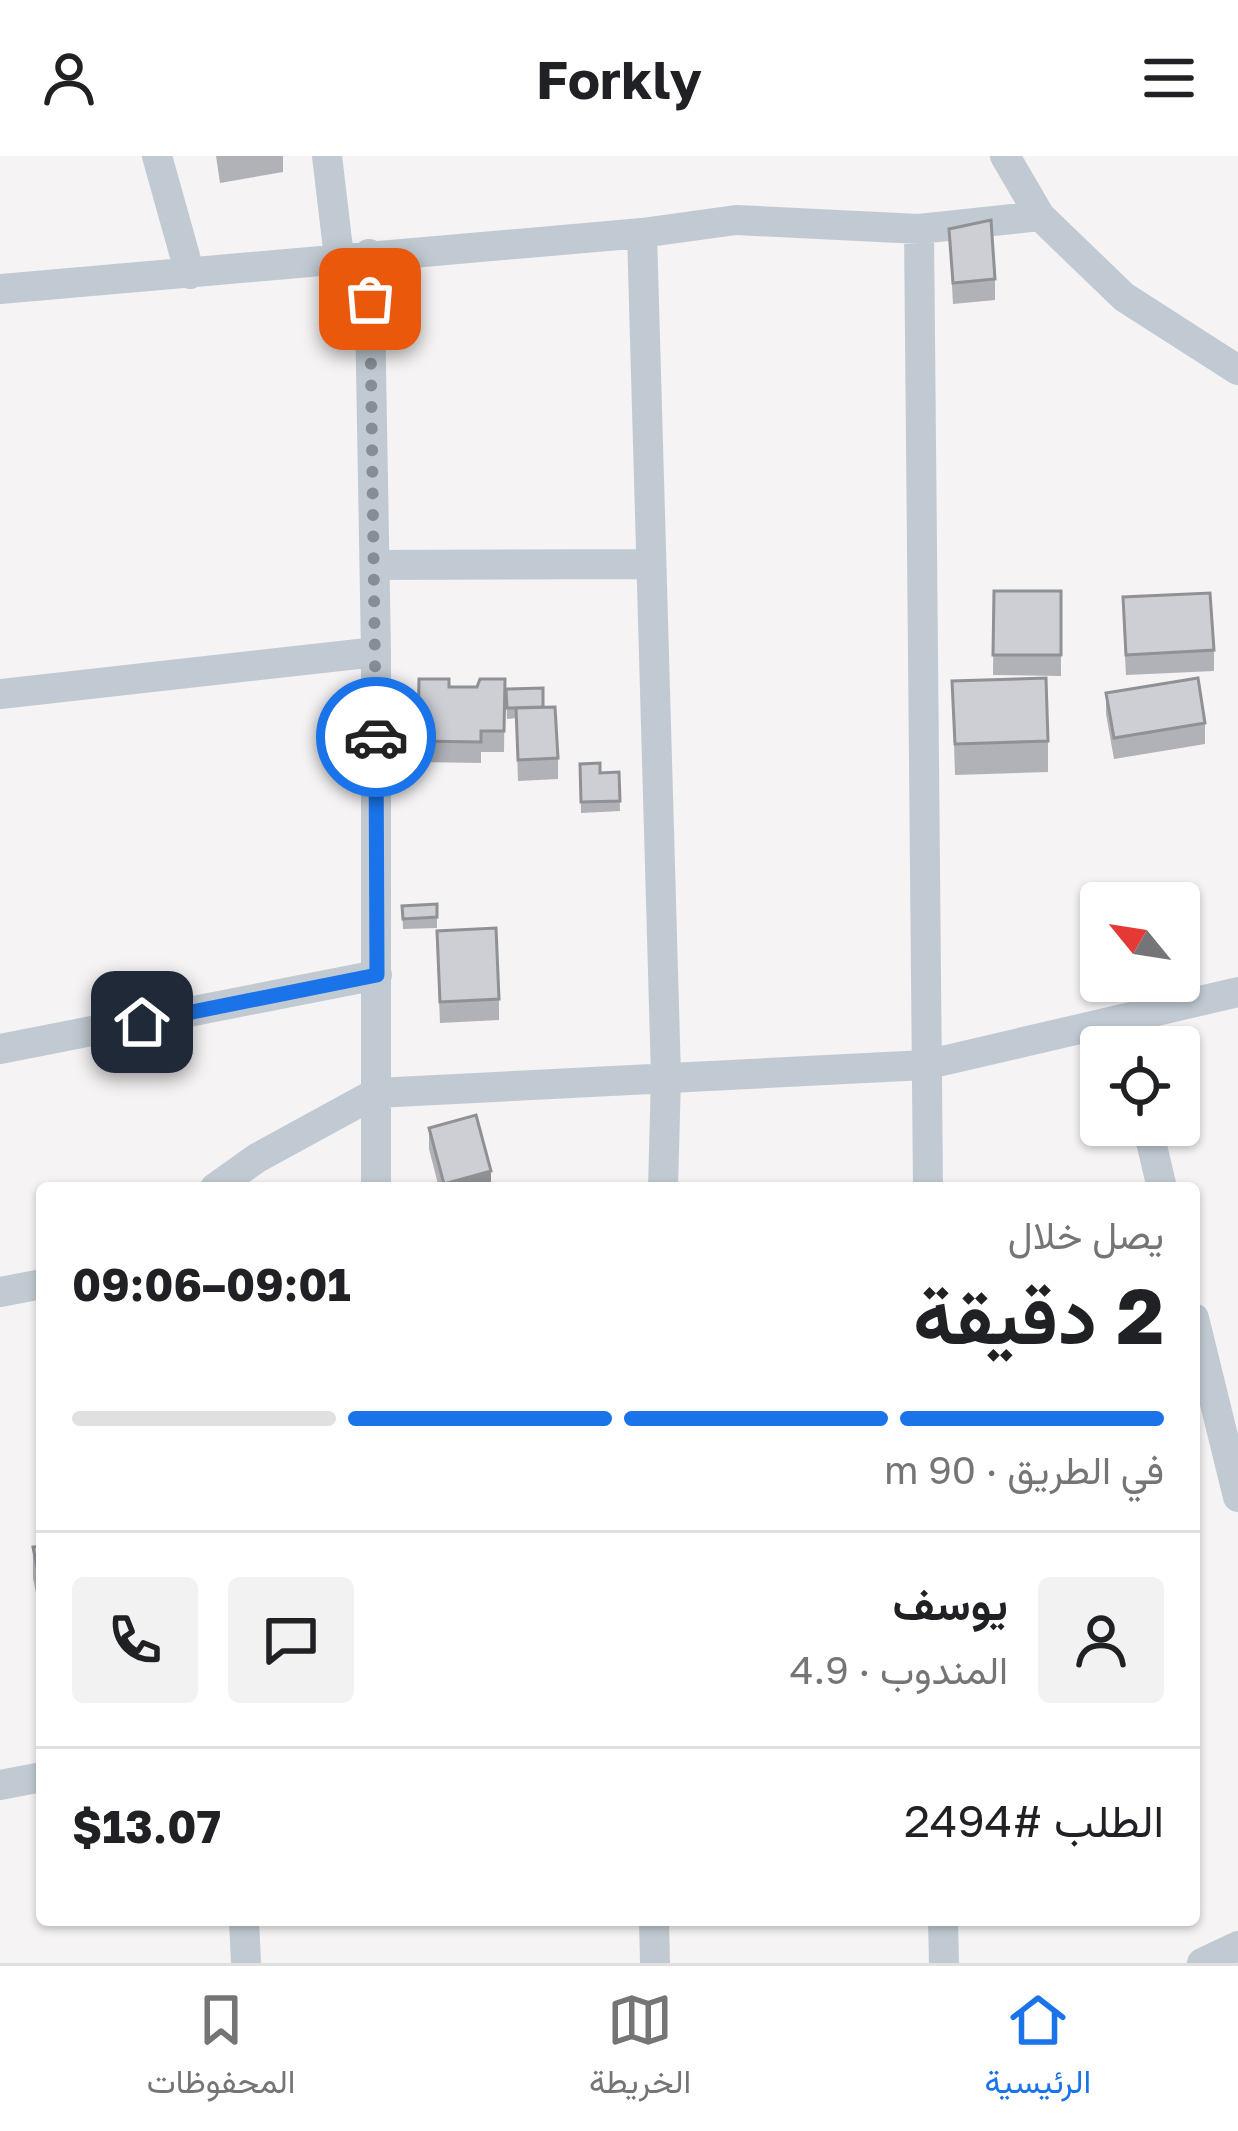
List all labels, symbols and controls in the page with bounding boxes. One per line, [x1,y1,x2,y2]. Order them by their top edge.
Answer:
icon: person [36,45,102,111]
icon: menu [1136,45,1202,111]
text: Forkly [536,46,702,111]
pin [319,248,421,350]
icon: bag [337,266,403,332]
courier [316,677,436,797]
icon: car [343,704,409,770]
north arrow [1080,882,1200,1002]
map controls [1080,882,1200,1146]
pin [91,971,193,1073]
icon: home [109,989,175,1055]
button: locate [1080,1026,1200,1146]
text: يصل خلال [1008,1211,1164,1258]
text: 09:01–09:06 [72,1257,351,1311]
text: 2 دقيقة [913,1268,1164,1361]
text: في الطريق · 90 m [884,1446,1164,1493]
text: يوسف [893,1576,1008,1630]
button: phone [72,1577,198,1703]
button: chat [228,1577,354,1703]
button: person [1038,1577,1164,1703]
text: المندوب · 4.9 [790,1646,1008,1693]
text: الطلب #2494 [904,1793,1164,1847]
text: $13.07 [72,1799,221,1853]
tab: المحفوظات [147,1987,295,2111]
tab: الخريطة [589,1987,691,2111]
tab: الرئيسية [985,1987,1091,2111]

